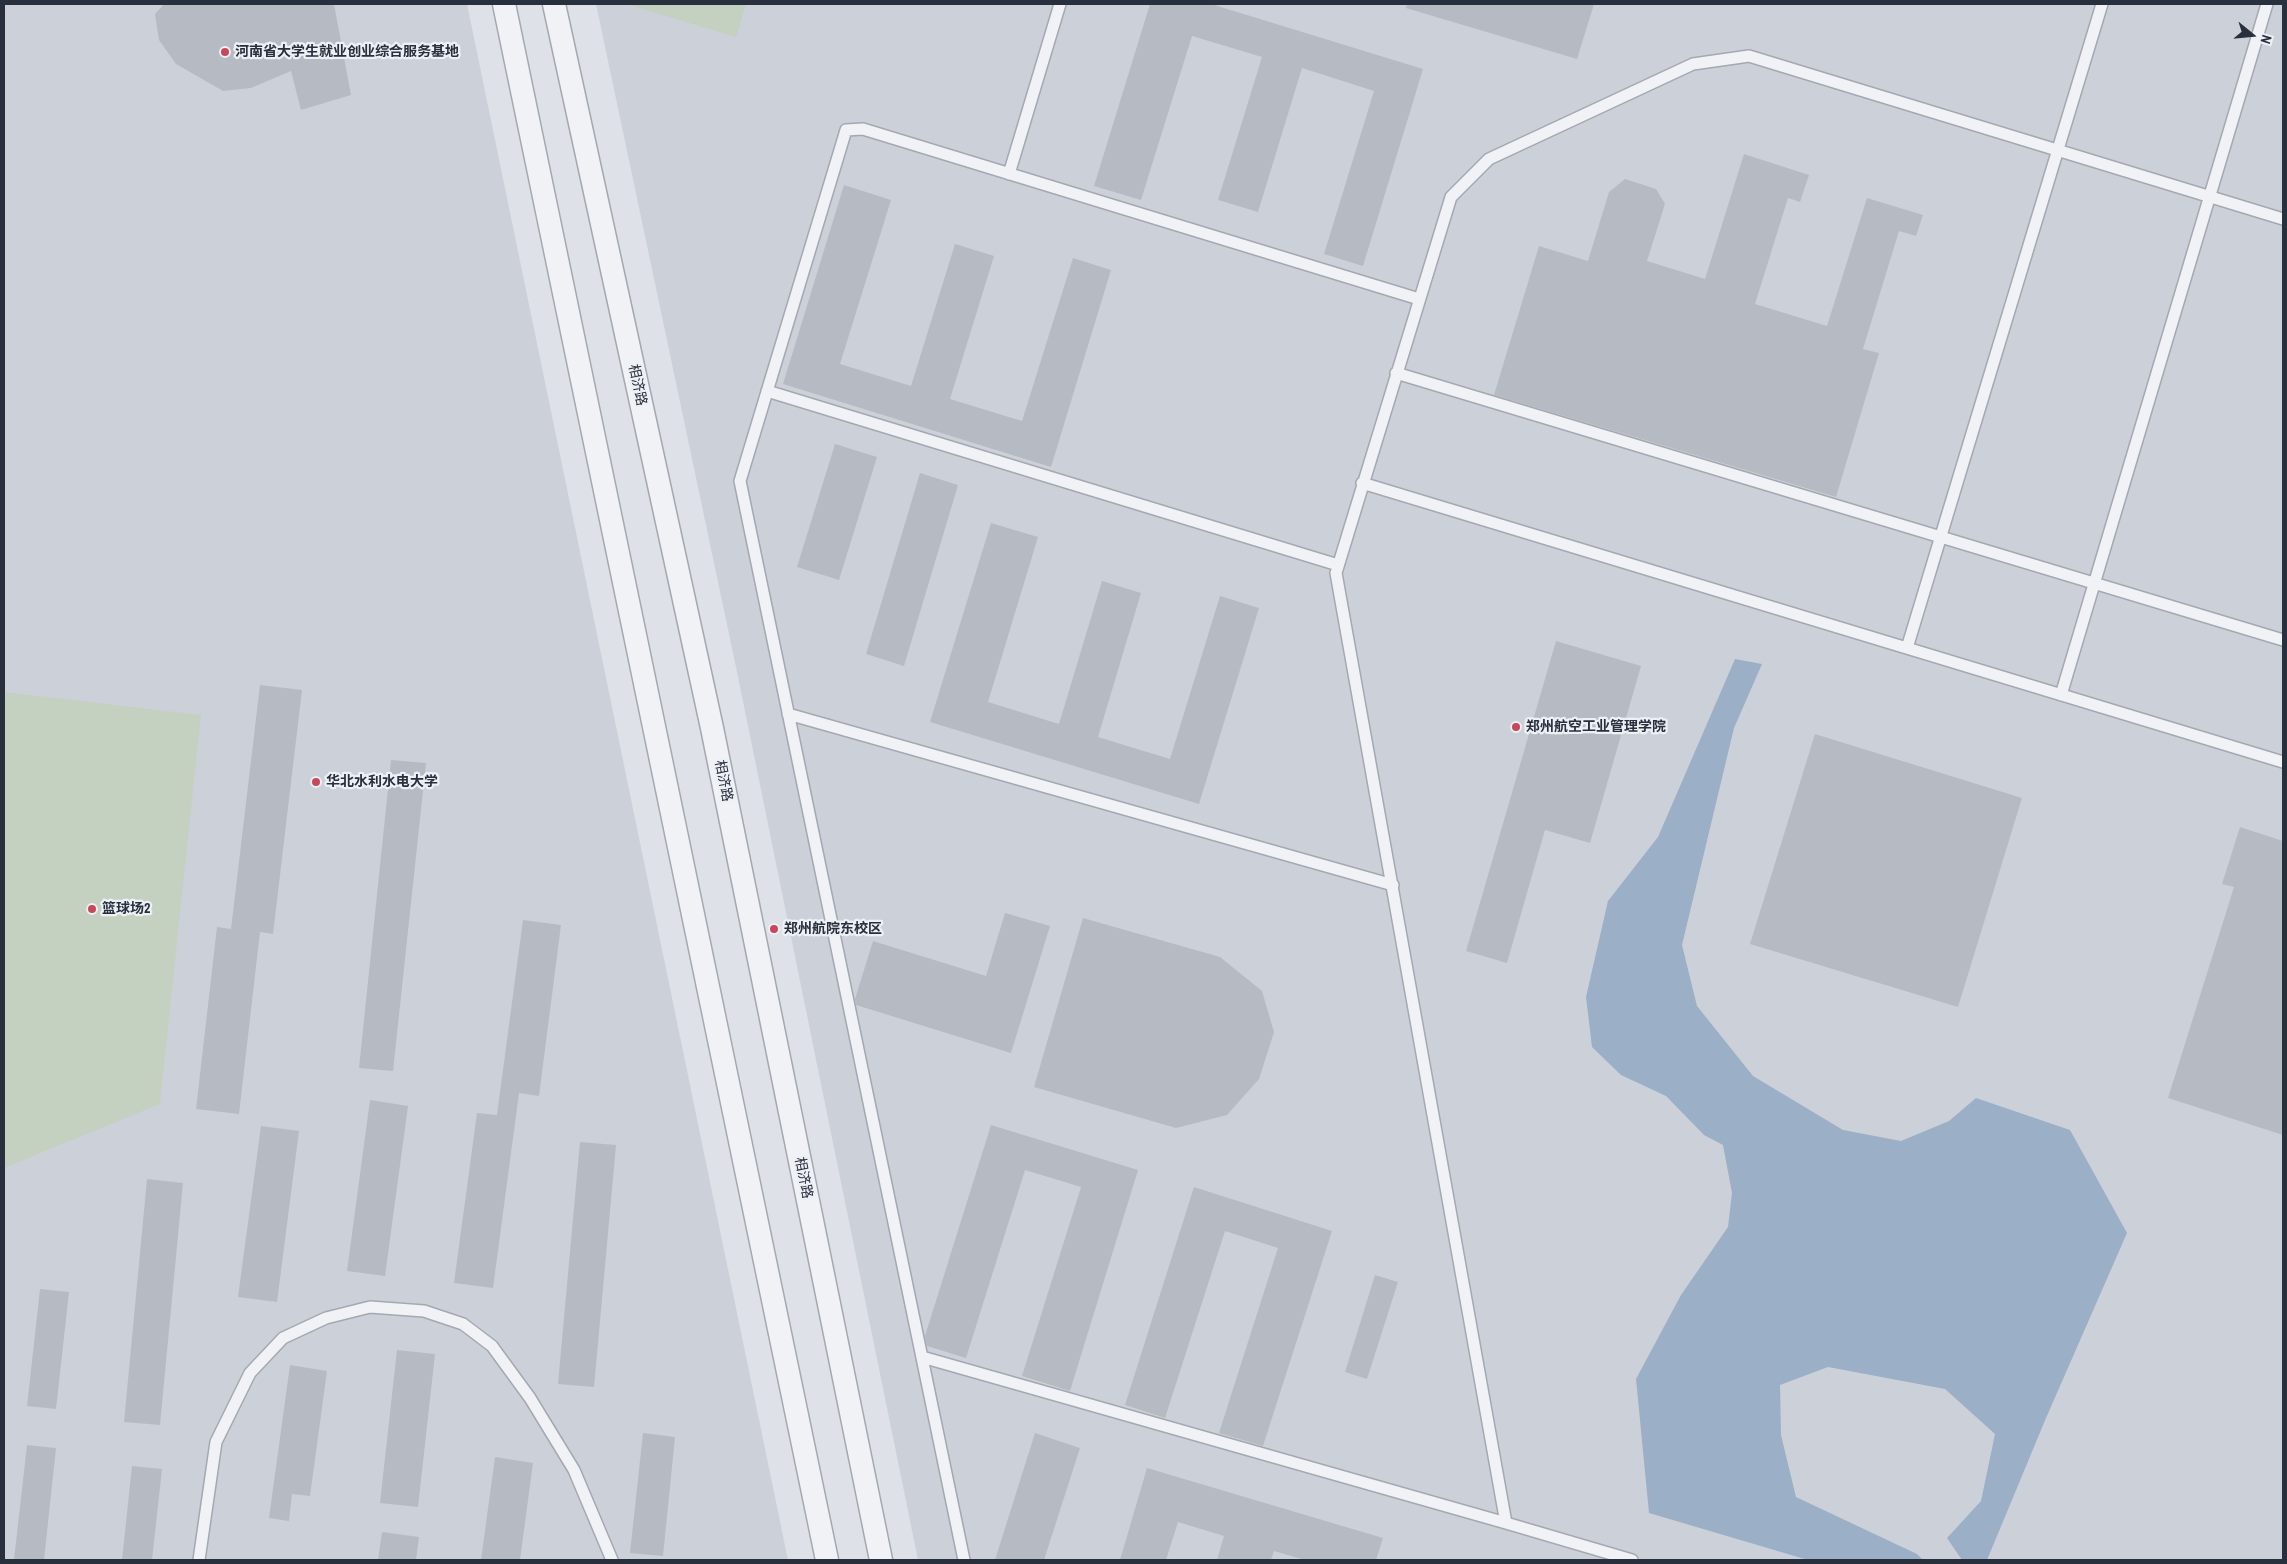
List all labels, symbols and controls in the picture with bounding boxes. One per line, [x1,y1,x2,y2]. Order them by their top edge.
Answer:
north arrow [2227,10,2277,60]
text: N [2257,33,2276,46]
place label: 河南省大学生就业创业综合服务基地 [235,44,459,60]
marker: 河南省大学生就业创业综合服务基地 [219,46,231,58]
street label: 相济路 [624,363,650,407]
place label: 郑州航空工业管理学院 [1526,719,1666,735]
marker: 郑州航空工业管理学院 [1510,721,1522,733]
street label: 相济路 [711,759,735,803]
place label: 华北水利水电大学 [326,774,438,790]
marker: 华北水利水电大学 [310,776,322,788]
place label: 篮球场2 [102,901,150,917]
marker: 篮球场2 [86,903,98,915]
place label: 郑州航院东校区 [784,921,882,937]
marker: 郑州航院东校区 [768,923,780,935]
street label: 相济路 [791,1156,815,1200]

